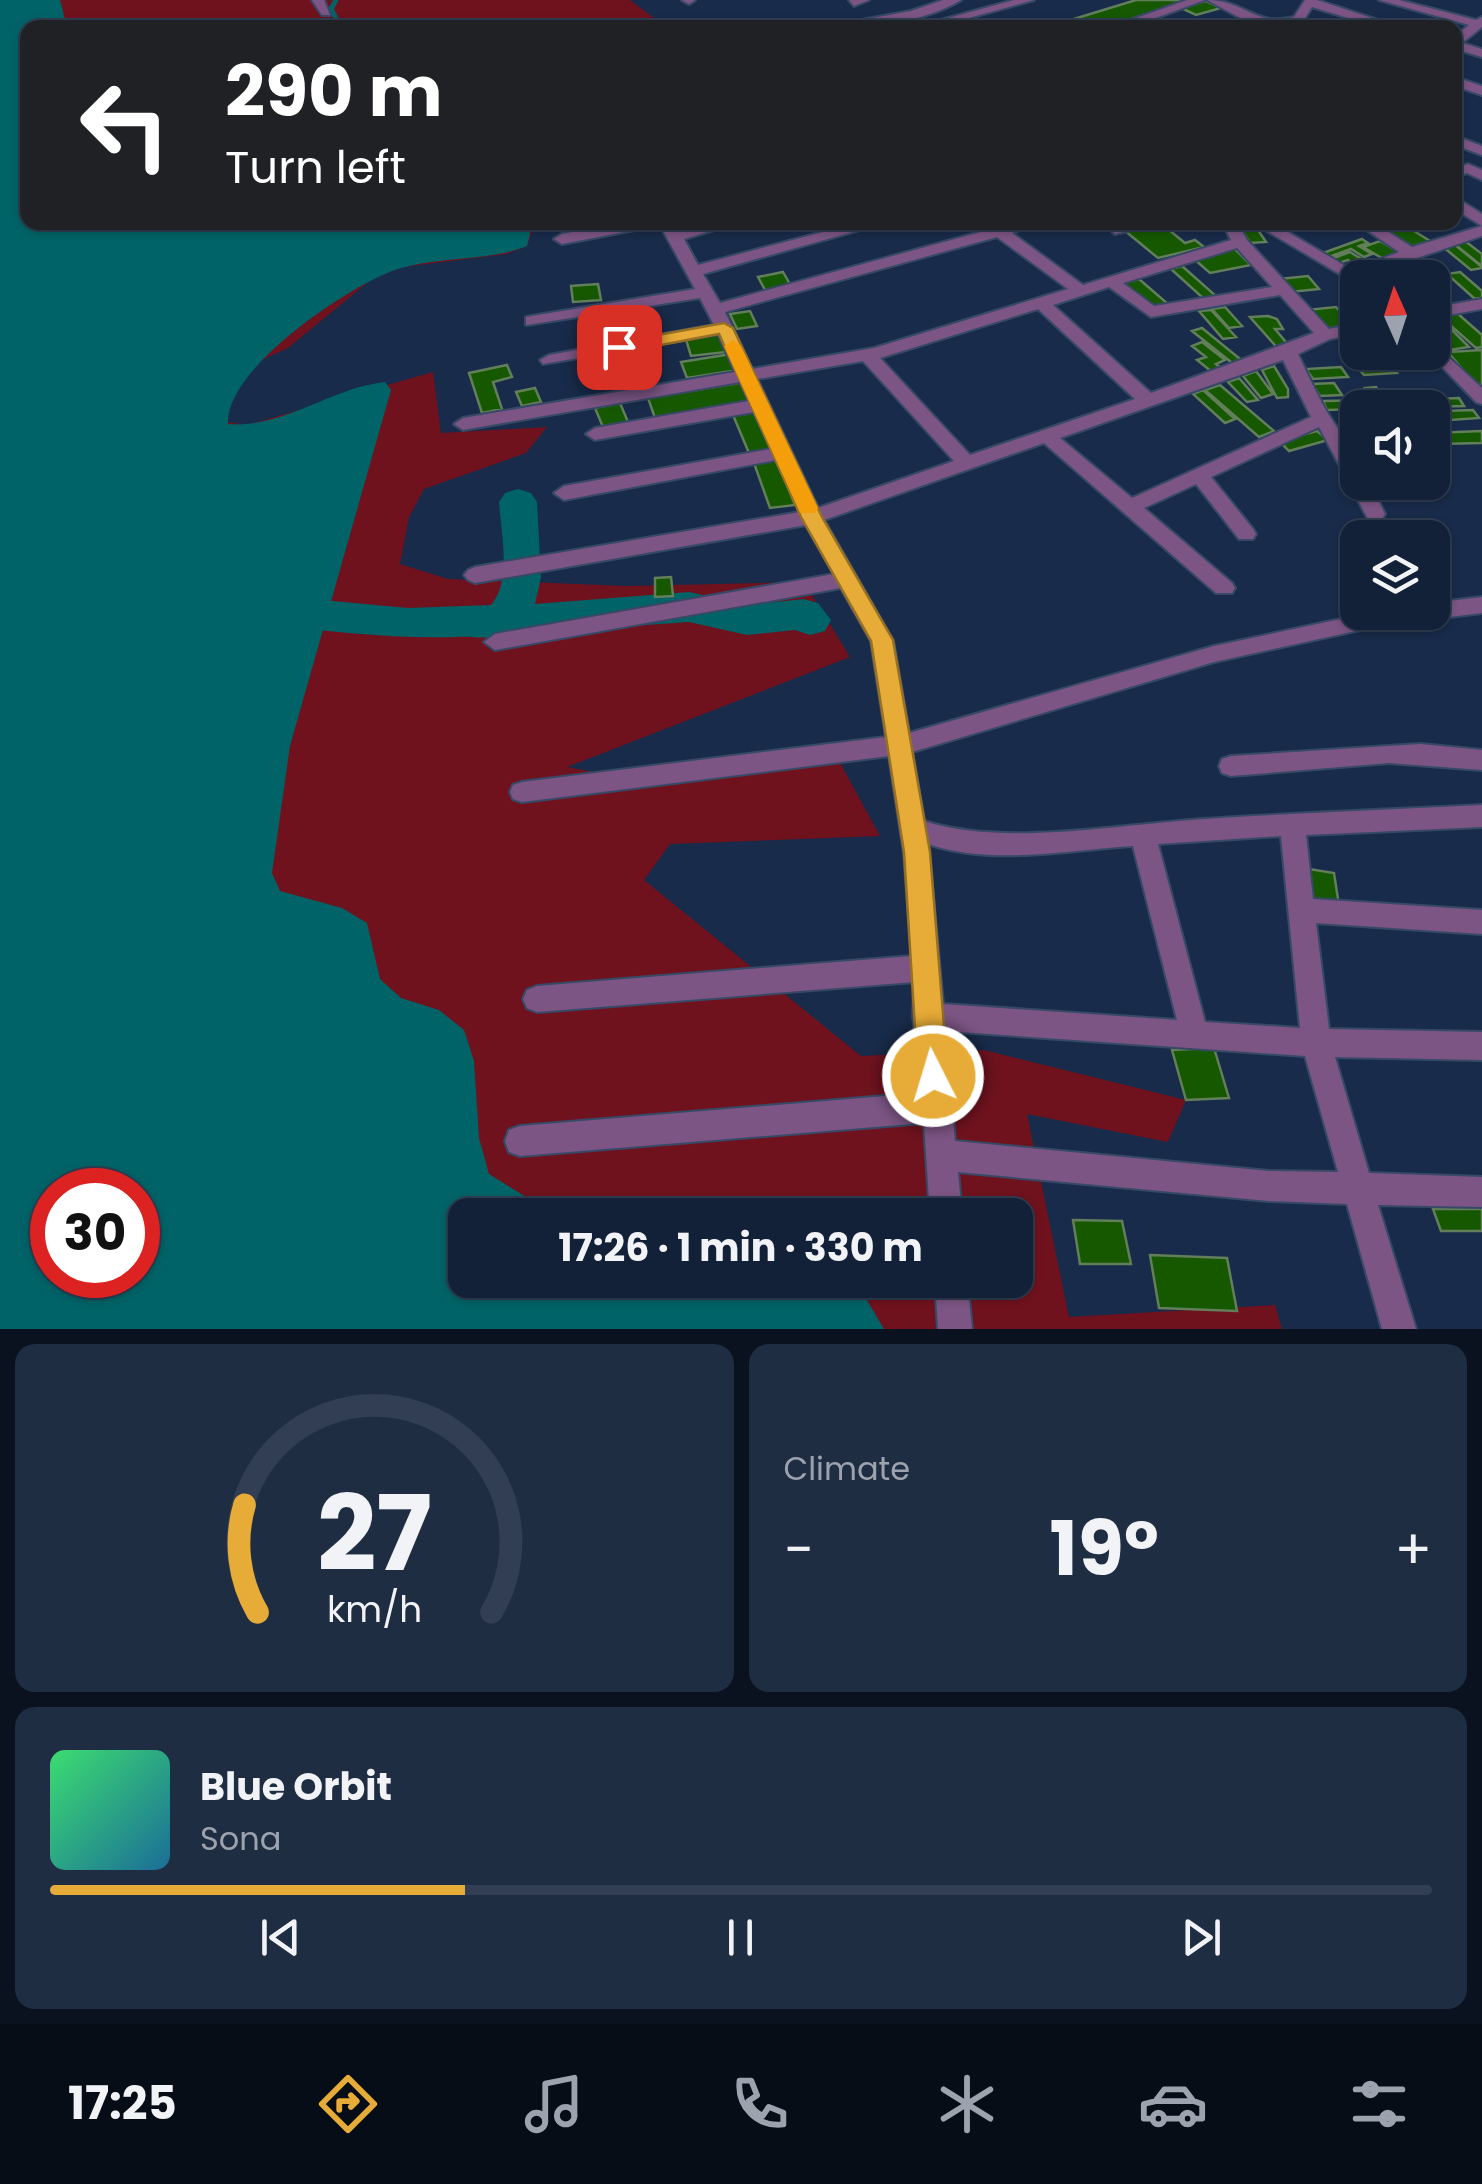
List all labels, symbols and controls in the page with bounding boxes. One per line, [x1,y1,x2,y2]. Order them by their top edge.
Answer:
text: 290 m [225,42,443,141]
icon: left [60,60,190,190]
text: Turn left [225,136,406,199]
north arrow [1340,260,1450,370]
map controls [1340,260,1450,630]
pin [577,305,662,390]
icon: arrive [592,320,647,375]
button: sound [1340,390,1450,500]
button: layers [1340,520,1450,630]
position arrow [881,1024,985,1128]
speed limit sign: 30 [30,1168,160,1298]
text: 17:26 · 1 min · 330 m [558,1221,923,1274]
text: Climate [784,1446,910,1491]
text: 27 [317,1461,432,1606]
text: 19° [1050,1496,1159,1601]
text: − [784,1511,814,1588]
text: + [1394,1511,1432,1588]
text: km/h [327,1584,422,1635]
text: Blue Orbit [200,1760,392,1813]
text: Sona [200,1816,281,1861]
icon: previous [253,1910,308,1965]
icon: pause [713,1910,768,1965]
icon: next [1174,1910,1229,1965]
icon: directions [313,2069,383,2139]
icon: music [519,2069,589,2139]
icon: phone [725,2069,795,2139]
icon: climate [932,2069,1002,2139]
icon: car [1138,2069,1208,2139]
icon: filters [1344,2069,1414,2139]
text: 17:25 [68,2072,177,2135]

